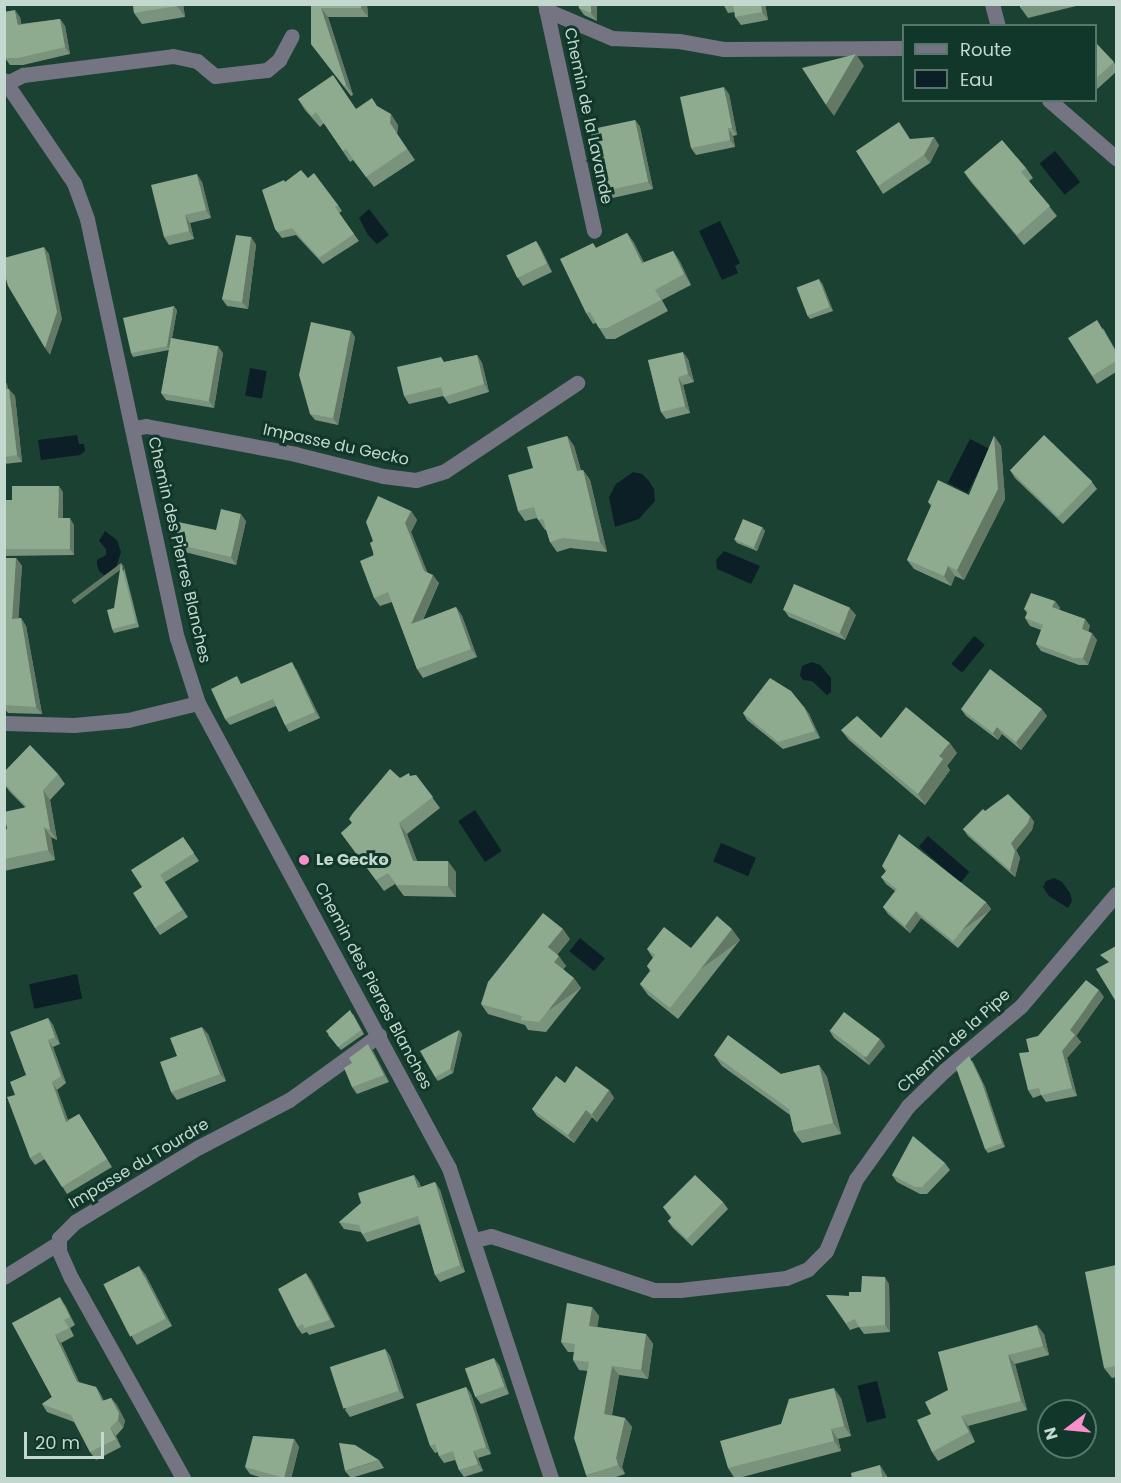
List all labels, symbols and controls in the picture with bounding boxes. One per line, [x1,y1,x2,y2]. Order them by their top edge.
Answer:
legend [902,24,1097,102]
street label: Chemin de la Lavande [560,26,616,206]
text: Route [960,37,1012,62]
text: Eau [960,67,993,92]
street label: Impasse du Gecko [261,420,411,470]
street label: Chemin des Pierres Blanches [144,435,214,665]
place label: Le Gecko [316,850,389,870]
marker: Le Gecko [297,853,311,867]
street label: Chemin des Pierres Blanches [310,879,436,1093]
street label: Chemin de la Pipe [894,985,1014,1097]
street label: Impasse du Tourdre [65,1115,213,1213]
north arrow [1037,1399,1097,1459]
scale bar [27,1420,106,1458]
text: N [1038,1425,1064,1443]
text: 20 m [35,1430,80,1455]

